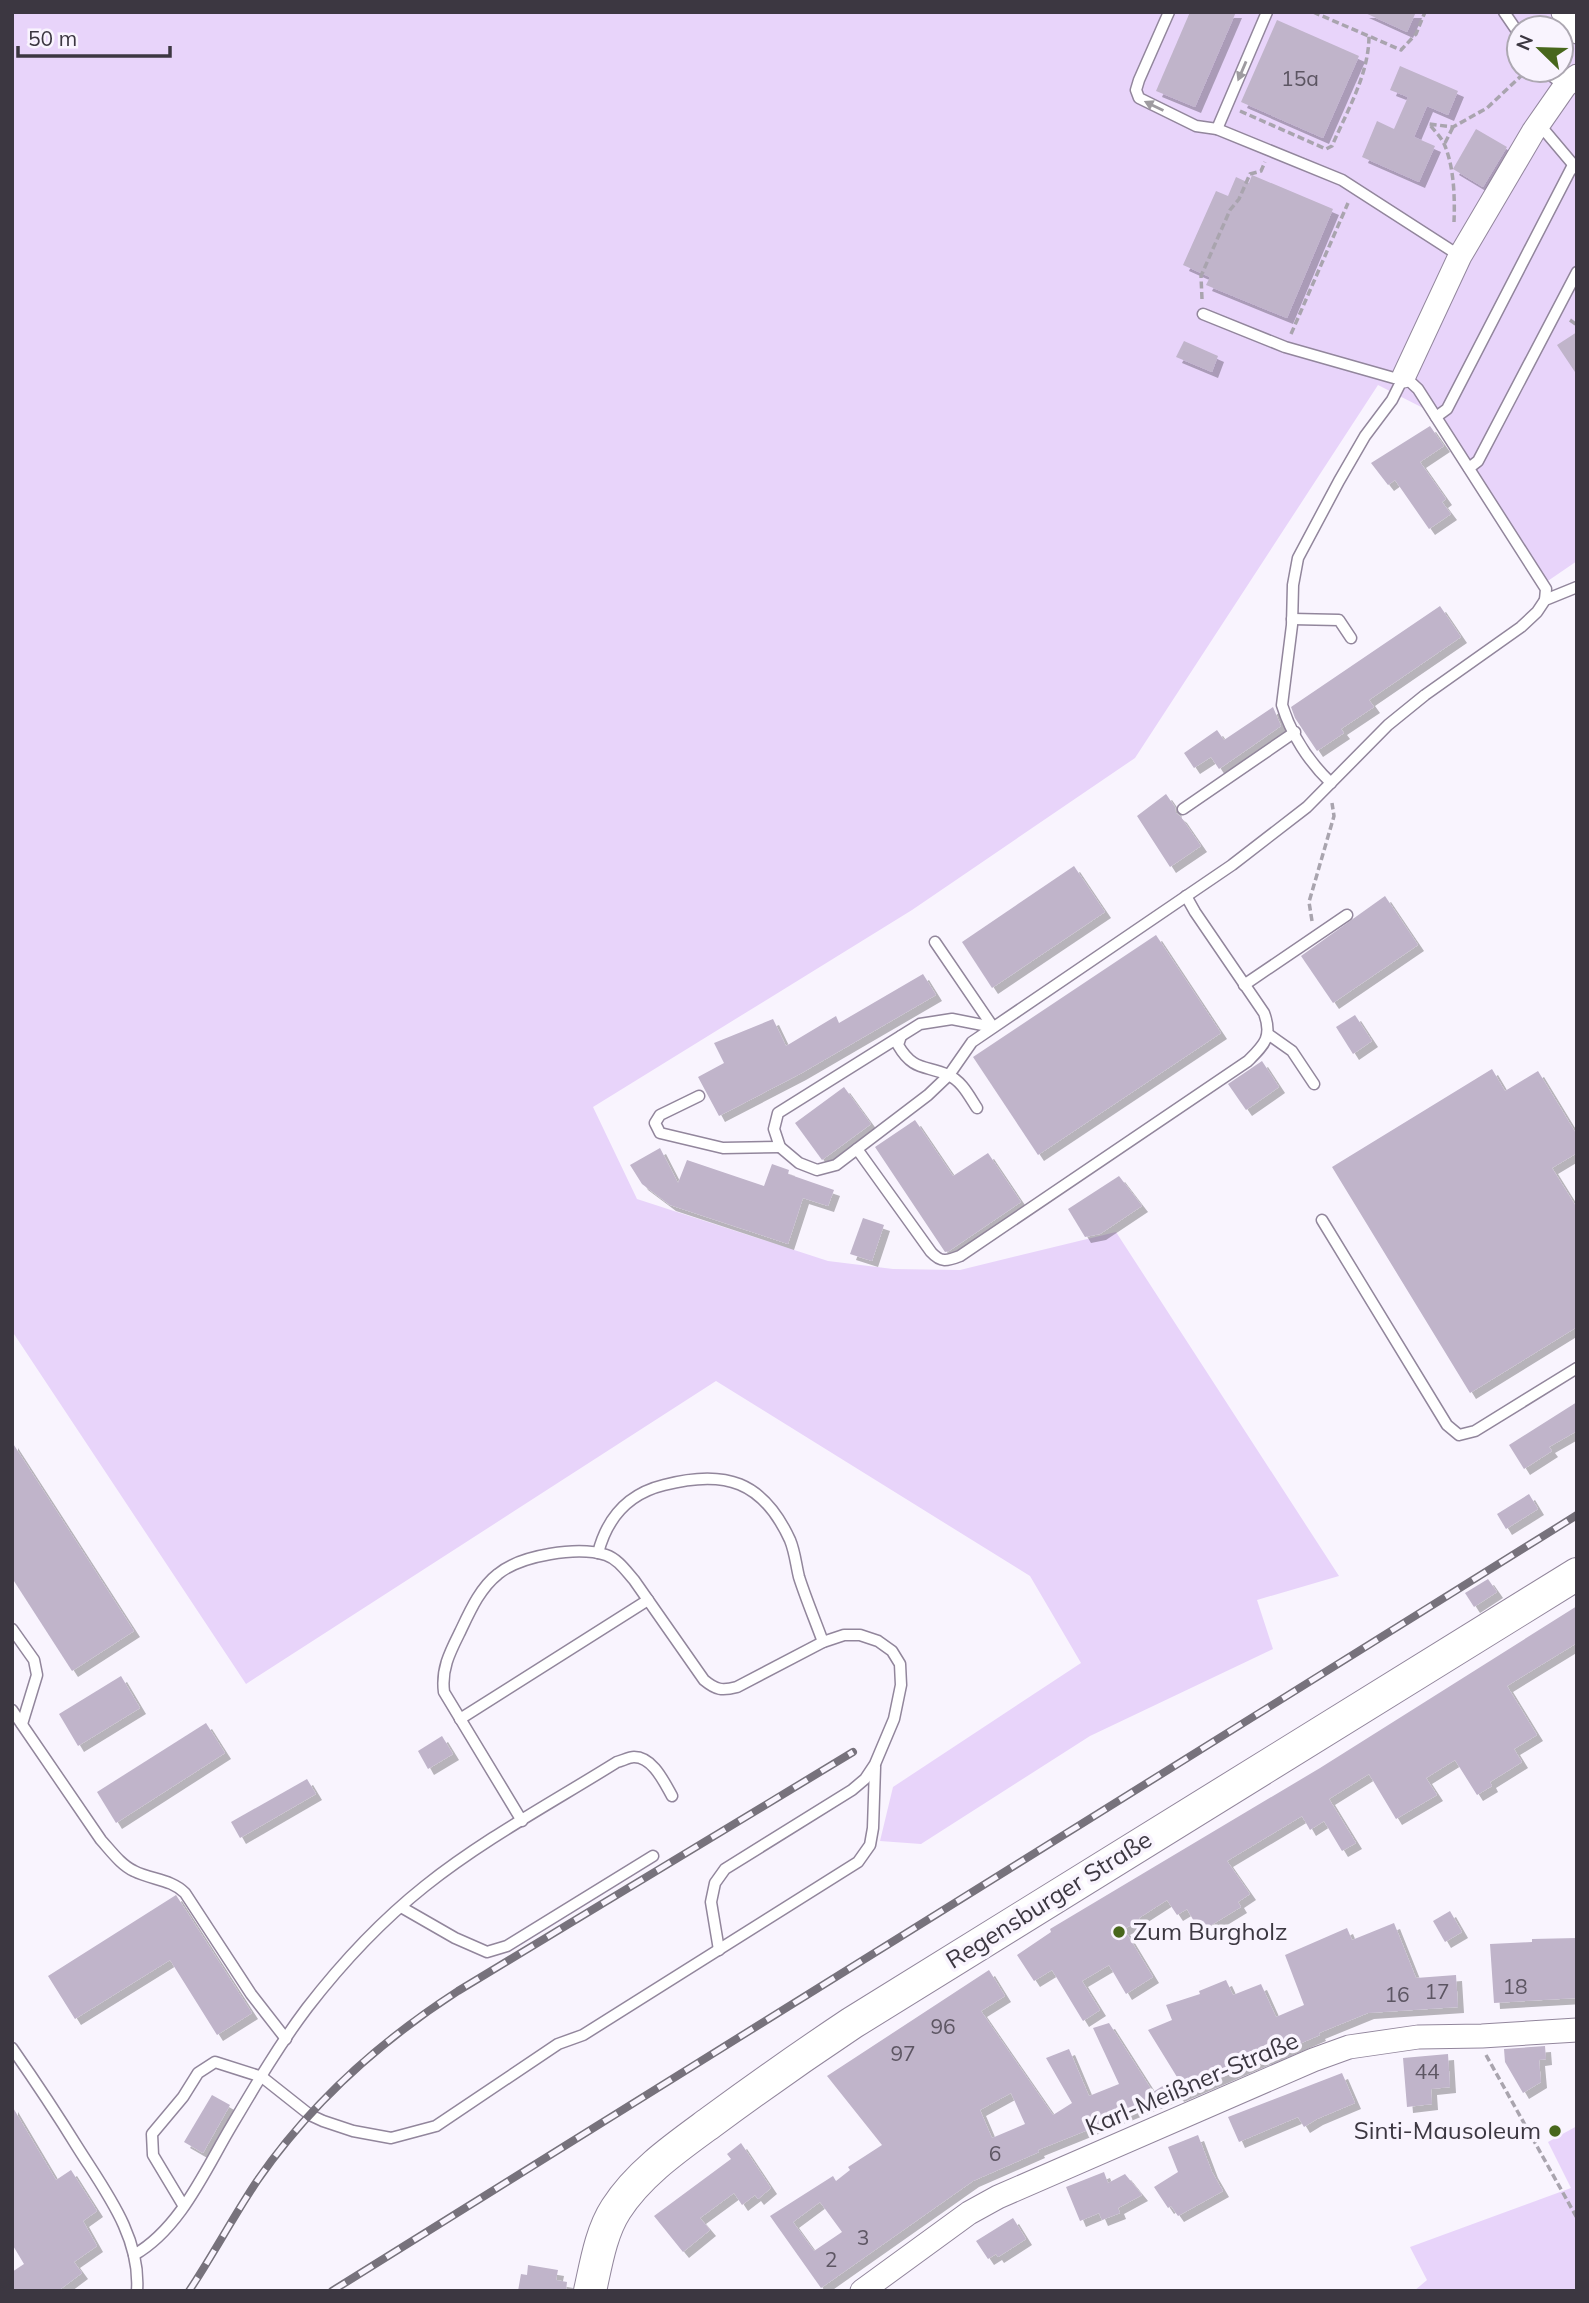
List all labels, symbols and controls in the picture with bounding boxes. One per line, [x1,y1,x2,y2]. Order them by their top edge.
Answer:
scale bar [18,14,170,58]
north arrow [1505,14,1575,84]
text: 50 m [28,25,77,51]
text: N [1511,31,1538,54]
one-way arrow [1236,61,1248,81]
house number: 15a [1281,65,1319,91]
one-way arrow [1144,100,1164,112]
street label: Regensburger Straße [940,1824,1157,1975]
place label: Zum Burgholz [1133,1916,1287,1946]
marker: Zum Burgholz [1111,1924,1127,1940]
house number: 18 [1502,1973,1528,1999]
house number: 17 [1424,1978,1450,2004]
house number: 16 [1384,1981,1410,2007]
house number: 96 [930,2013,956,2039]
street label: Karl-Meißner-Straße [1081,2025,1303,2142]
house number: 97 [890,2040,916,2066]
house number: 44 [1414,2058,1440,2084]
place label: Sinti-Mausoleum [1354,2115,1541,2145]
marker: Sinti-Mausoleum [1547,2123,1563,2139]
house number: 6 [989,2140,1001,2166]
house number: 3 [857,2224,869,2250]
house number: 2 [825,2246,837,2272]

